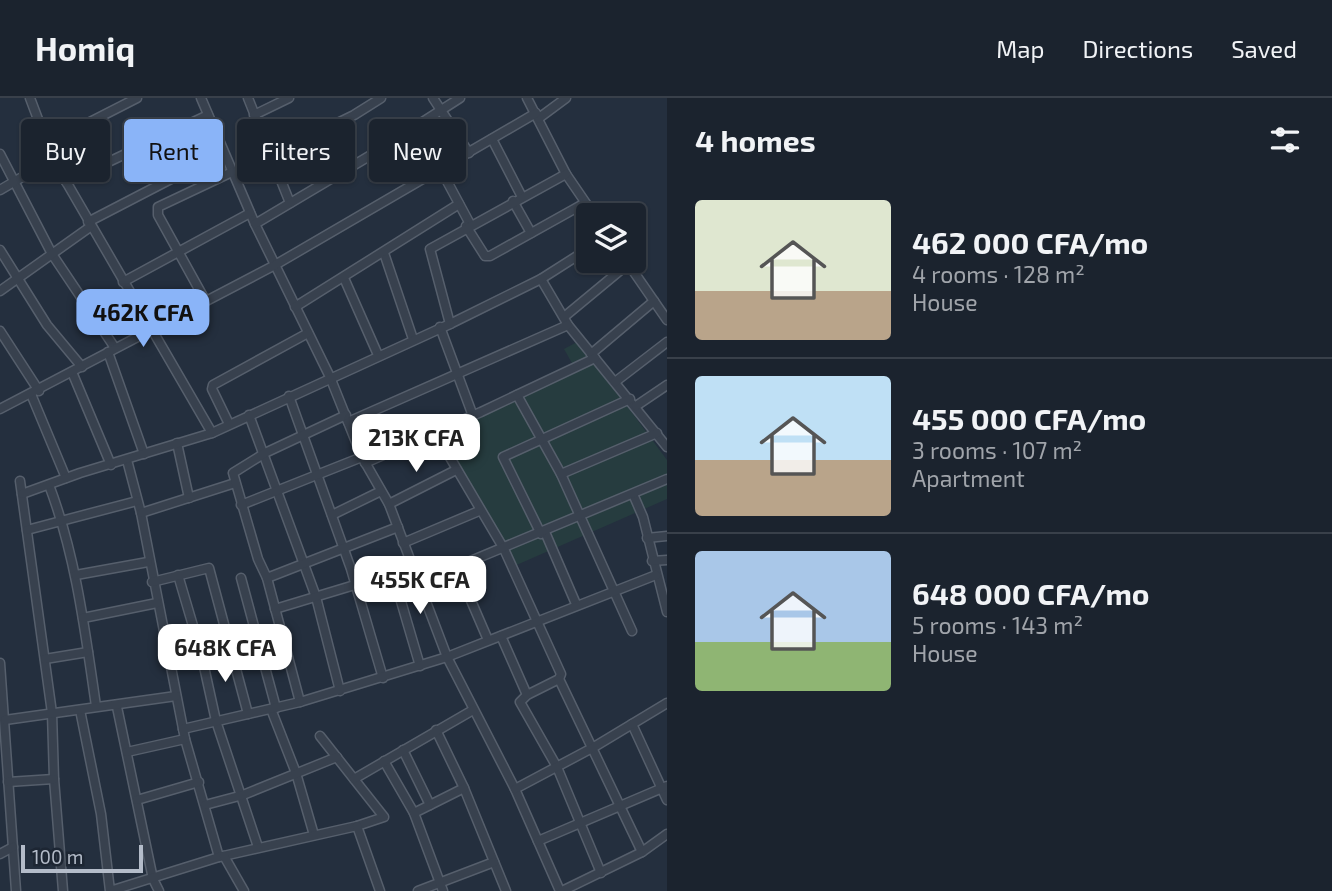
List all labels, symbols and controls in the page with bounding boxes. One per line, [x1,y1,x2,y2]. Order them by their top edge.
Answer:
text: Homiq [35,28,135,68]
text: Map [996,34,1044,63]
text: Directions [1082,34,1193,63]
text: Saved [1231,34,1297,63]
chip: Buy [21,119,110,182]
chip: Rent [124,119,223,182]
chip: Filters [237,119,355,182]
chip: New [369,119,466,182]
icon: filters [1266,121,1304,159]
text: 4 homes [695,122,816,158]
map controls [576,203,646,273]
button: layers [576,203,646,273]
text: 462 000 CFA/mo [912,224,1148,260]
icon: home [751,228,835,312]
text: 4 rooms · 128 m² [912,260,1085,288]
text: House [912,288,978,316]
pin: 462K CFA [71,289,215,349]
text: 462K CFA [92,298,194,326]
text: 455 000 CFA/mo [912,400,1146,436]
icon: home [751,404,835,488]
pin: 213K CFA [344,414,488,474]
text: 213K CFA [368,423,464,451]
text: 3 rooms · 107 m² [912,436,1082,464]
text: Apartment [912,464,1025,492]
pin: 455K CFA [348,556,492,616]
text: 455K CFA [370,565,470,593]
text: 648 000 CFA/mo [912,575,1150,611]
icon: home [751,579,835,663]
text: 5 rooms · 143 m² [912,611,1083,639]
pin: 648K CFA [153,624,297,684]
text: 648K CFA [174,633,276,661]
text: House [912,639,978,667]
scale bar [21,842,144,874]
text: 100 m [32,845,83,868]

